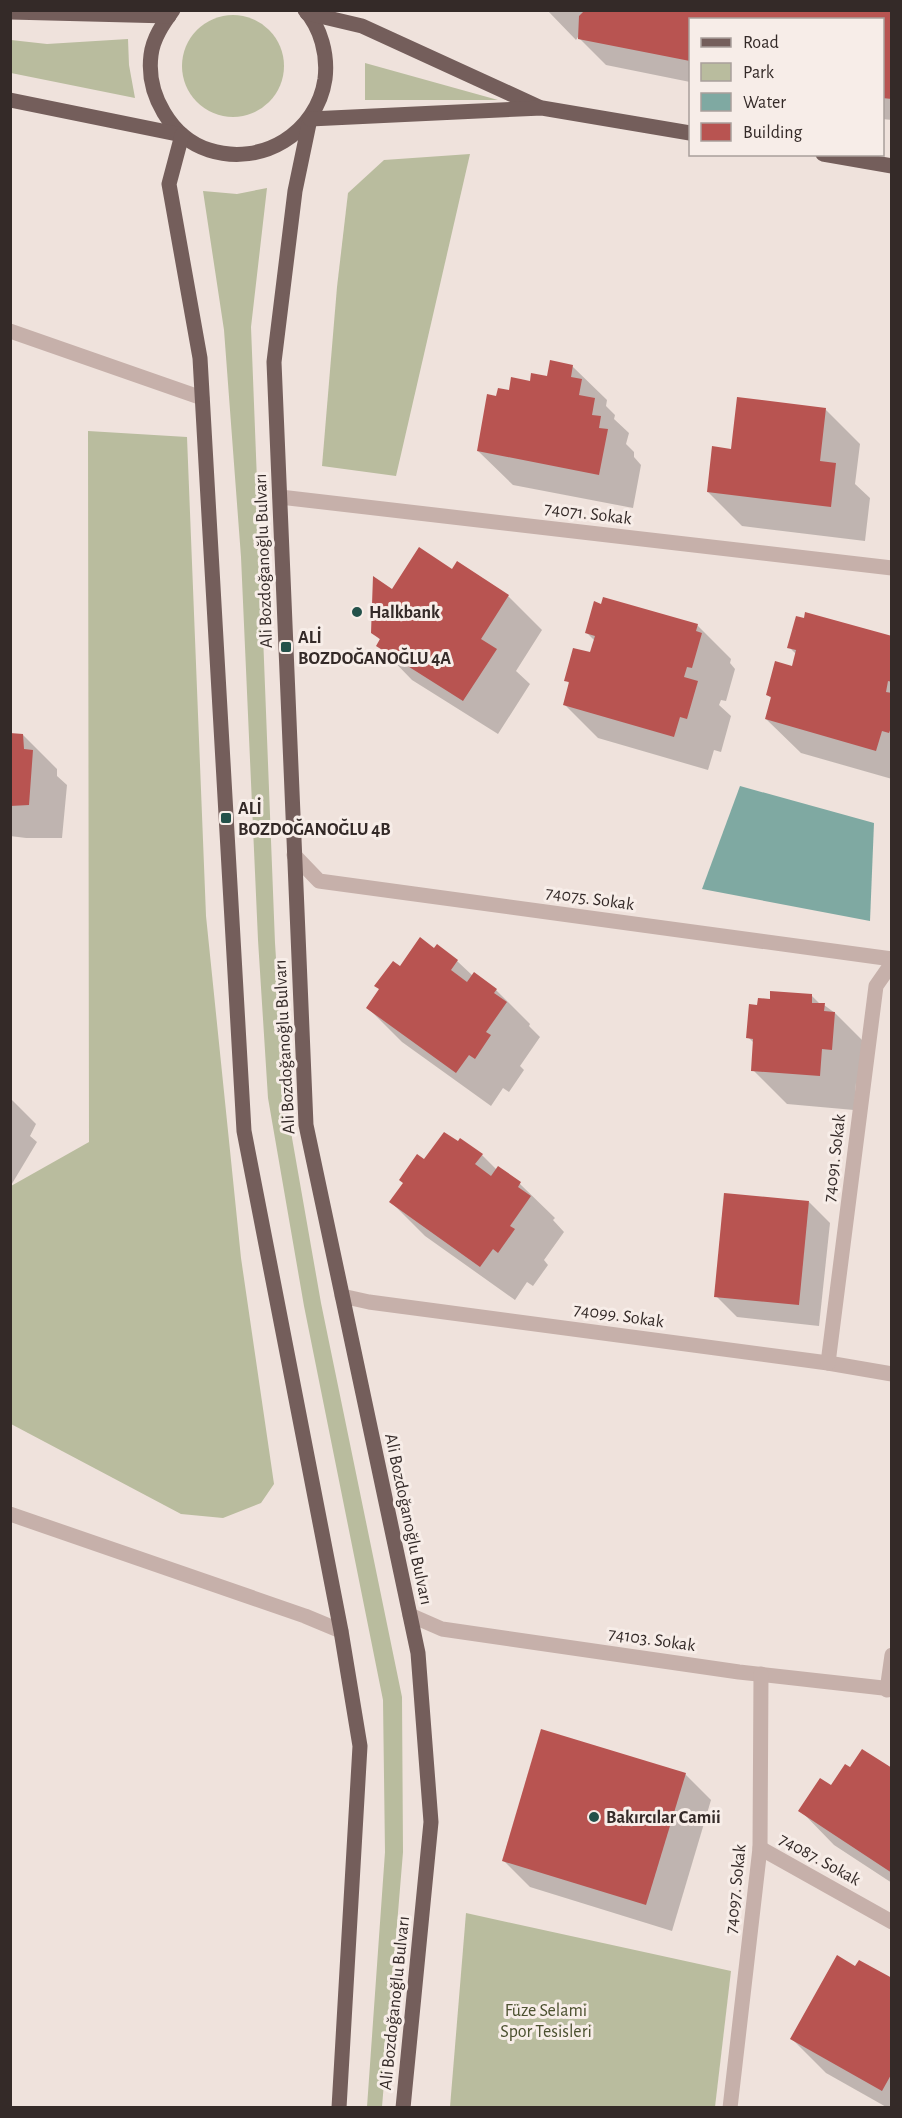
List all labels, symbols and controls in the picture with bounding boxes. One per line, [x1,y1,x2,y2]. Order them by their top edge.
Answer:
legend [689,18,884,156]
text: Road [743,34,779,52]
text: Park [743,64,775,82]
text: Water [743,94,786,112]
text: Building [743,124,803,142]
street label: Ali Bozdoğanoğlu Bulvarı [252,473,276,649]
street label: 74071. Sokak [543,500,633,528]
place label: Halkbank [369,604,440,622]
marker: Halkbank [350,605,364,619]
place label: ALİ BOZDOĞANOĞLU 4A [298,626,451,668]
marker: ALİ BOZDOĞANOĞLU 4A [279,640,293,654]
place label: ALİ BOZDOĞANOĞLU 4B [238,797,391,839]
marker: ALİ BOZDOĞANOĞLU 4B [219,811,233,825]
street label: 74075. Sokak [544,884,636,914]
street label: Ali Bozdoğanoğlu Bulvarı [271,959,299,1135]
street label: 74091. Sokak [821,1112,849,1203]
street label: 74099. Sokak [573,1301,666,1331]
street label: Ali Bozdoğanoğlu Bulvarı [381,1432,435,1606]
street label: 74103. Sokak [607,1625,697,1655]
place label: Bakırcılar Camii [606,1809,721,1827]
marker: Bakırcılar Camii [587,1810,601,1824]
street label: 74087. Sokak [776,1830,864,1890]
street label: 74097. Sokak [722,1843,750,1935]
street label: Ali Bozdoğanoğlu Bulvarı [377,1915,413,2091]
park label: Füze Selami Spor Tesisleri [500,2002,592,2041]

